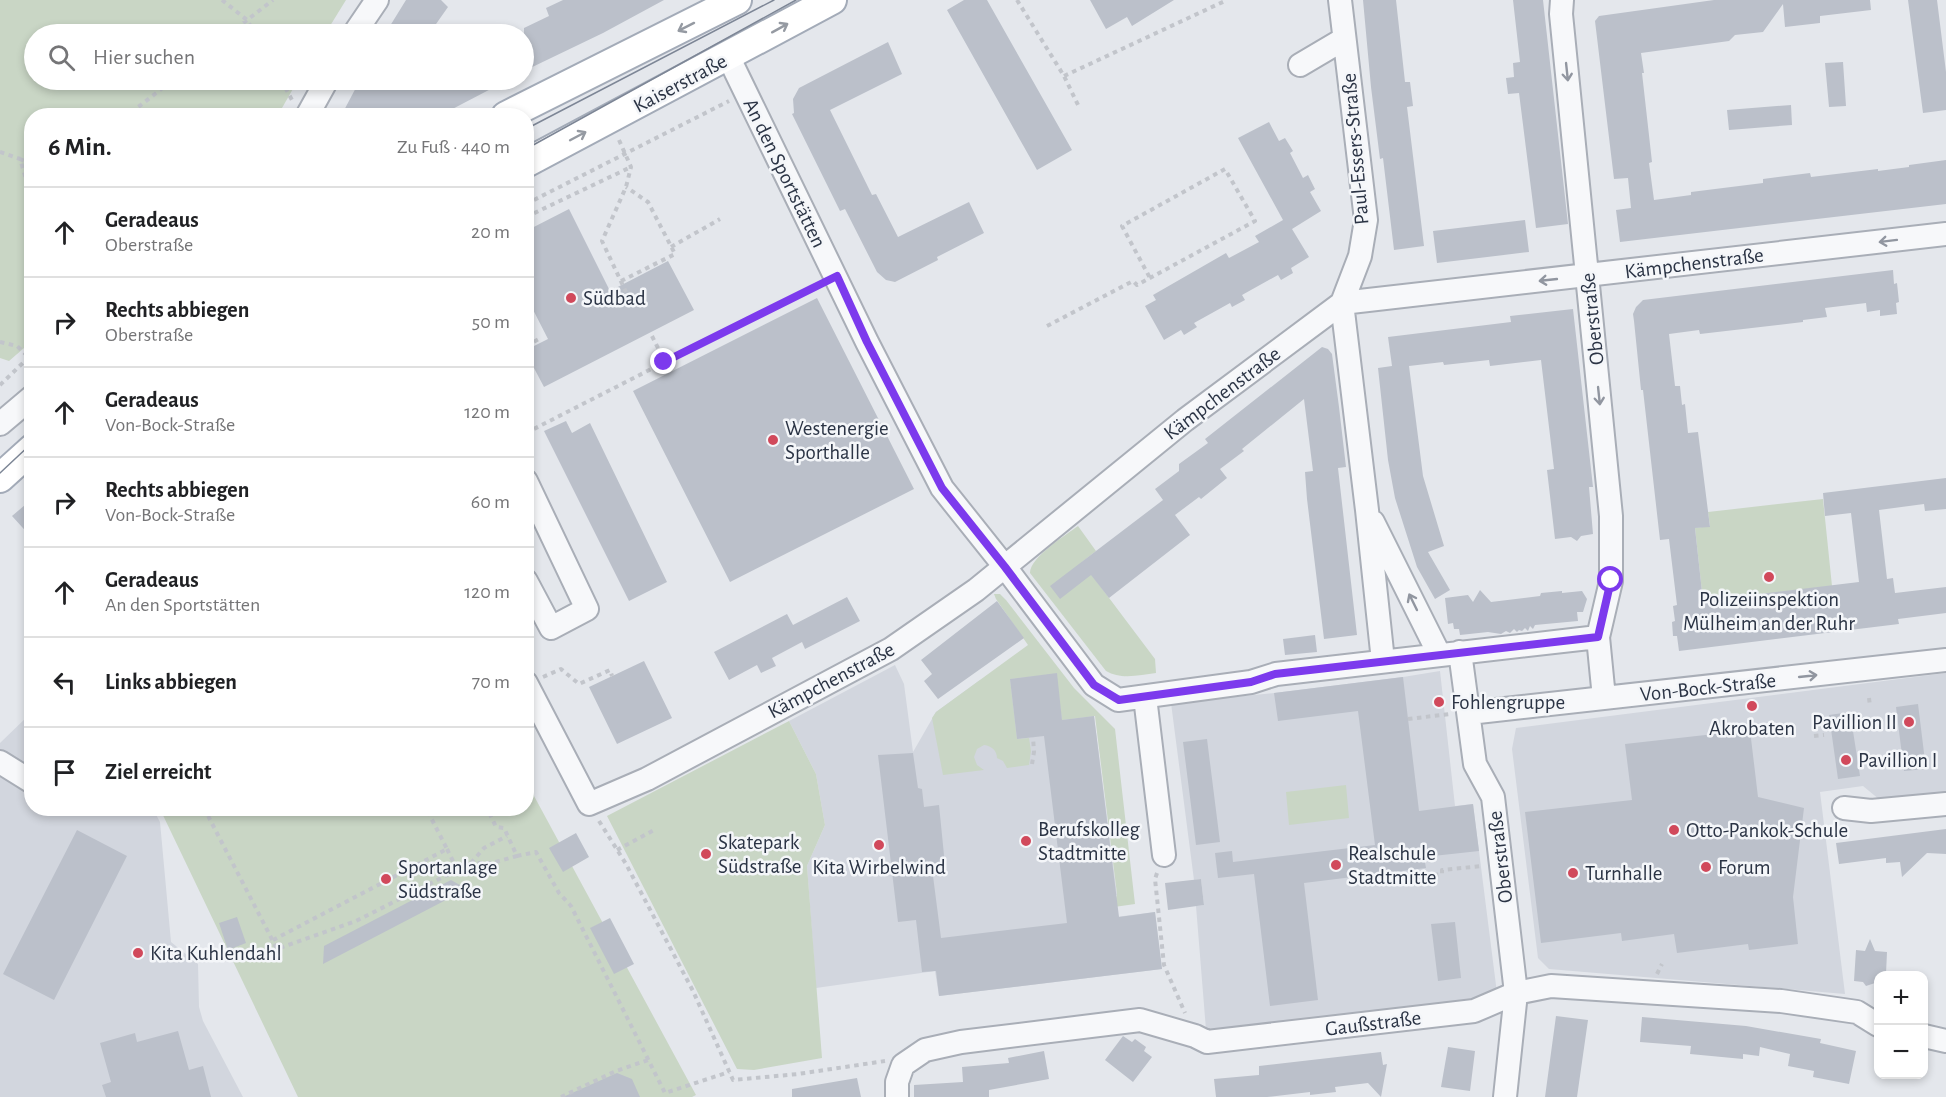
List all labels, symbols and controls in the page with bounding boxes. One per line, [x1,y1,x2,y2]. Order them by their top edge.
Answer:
one-way arrow [677,22,695,33]
one-way arrow [771,22,788,34]
search box [24,24,534,90]
icon: search [45,41,78,74]
text: Hier suchen [93,46,195,68]
street label: Kaiserstraße [630,50,730,117]
one-way arrow [1562,61,1573,81]
street label: Paul-Essers-Straße [1338,72,1373,226]
street label: An den Sportstätten [739,95,830,251]
one-way arrow [569,130,587,142]
text: 6 Min. [48,134,112,160]
text: Zu Fuß · 440 m [397,137,510,157]
text: Geradeaus [105,209,199,231]
icon: ahead [48,216,81,249]
text: 20 m [471,222,510,242]
text: Oberstraße [105,235,193,255]
one-way arrow [1878,235,1898,246]
street label: Kämpchenstraße [1623,245,1765,282]
street label: Oberstraße [1577,272,1608,366]
one-way arrow [1539,274,1559,285]
place label: Südbad [583,288,646,309]
marker: Südbad [564,291,578,305]
text: Rechts abbiegen [105,299,249,321]
icon: right [48,306,81,339]
text: 50 m [472,312,510,332]
text: Oberstraße [105,325,193,345]
street label: Kämpchenstraße [1160,343,1284,444]
route end [650,348,676,374]
one-way arrow [1594,386,1605,405]
text: Geradeaus [105,389,199,411]
icon: ahead [48,396,81,429]
text: 120 m [464,402,510,422]
text: Von-Bock-Straße [105,415,235,435]
place label: Westenergie Sporthalle [785,418,889,463]
marker: Westenergie Sporthalle [766,433,780,447]
text: Rechts abbiegen [105,479,249,501]
icon: right [48,486,81,519]
text: 60 m [471,492,510,512]
text: Von-Bock-Straße [105,505,235,525]
route start [1597,566,1623,592]
text: Geradeaus [105,569,199,591]
marker: Polizeiinspektion Mülheim an der Ruhr [1762,570,1776,584]
icon: ahead [48,576,81,609]
text: 120 m [464,582,510,602]
place label: Polizeiinspektion Mülheim an der Ruhr [1683,589,1855,634]
one-way arrow [1406,593,1418,611]
text: An den Sportstätten [105,595,260,615]
street label: Kämpchenstraße [765,638,898,723]
icon: left [48,666,81,699]
street label: Von-Bock-Straße [1639,670,1777,705]
one-way arrow [1798,670,1818,681]
text: Links abbiegen [105,671,237,693]
text: 70 m [472,672,510,692]
place label: Fohlengruppe [1451,692,1565,713]
marker: Fohlengruppe [1432,695,1446,709]
marker: Akrobaten [1745,699,1759,713]
place label: Pavillion II [1812,712,1897,733]
marker: Pavillion II [1902,715,1916,729]
place label: Akrobaten [1709,718,1795,739]
place label: Pavillion I [1858,750,1937,771]
marker: Pavillion I [1839,753,1853,767]
icon: arrive [48,756,81,789]
text: Ziel erreicht [105,761,212,783]
street label: Oberstraße [1484,810,1517,904]
place label: Berufskolleg Stadtmitte [1038,819,1141,864]
place label: Otto-Pankok-Schule [1686,820,1848,841]
marker: Otto-Pankok-Schule [1667,823,1681,837]
place label: Skatepark Südstraße [718,832,802,877]
marker: Berufskolleg Stadtmitte [1019,834,1033,848]
marker: Kita Wirbelwind [872,838,886,852]
place label: Realschule Stadtmitte [1348,843,1437,888]
marker: Skatepark Südstraße [699,847,713,861]
place label: Sportanlage Südstraße [398,857,497,902]
place label: Kita Wirbelwind [812,857,946,878]
place label: Forum [1718,857,1771,878]
marker: Realschule Stadtmitte [1329,858,1343,872]
marker: Forum [1699,860,1713,874]
place label: Turnhalle [1585,863,1663,884]
marker: Turnhalle [1566,866,1580,880]
marker: Sportanlage Südstraße [379,872,393,886]
place label: Kita Kuhlendahl [150,943,282,964]
marker: Kita Kuhlendahl [131,946,145,960]
map controls [1874,971,1928,1079]
button: + [1874,971,1928,1025]
street label: Gaußstraße [1324,1007,1422,1040]
button: − [1874,1025,1928,1079]

